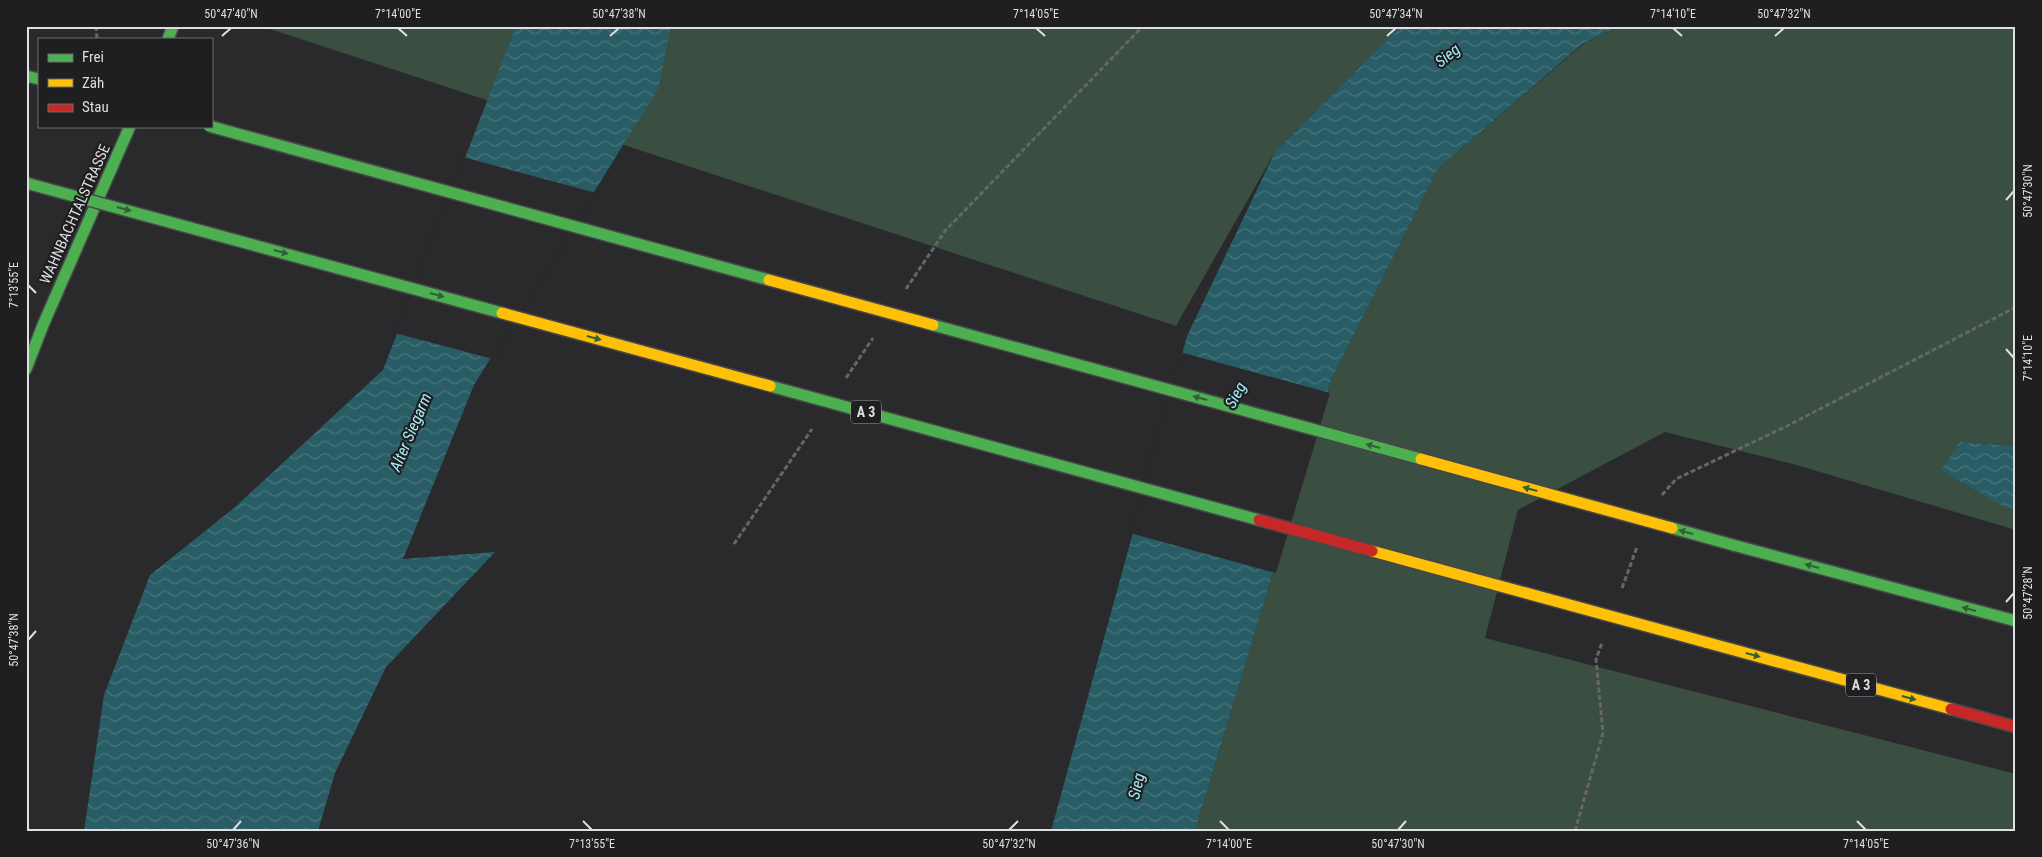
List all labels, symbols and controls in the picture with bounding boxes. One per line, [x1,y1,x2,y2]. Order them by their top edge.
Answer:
text: 50°47'40"N [204,7,258,21]
text: 7°14'00"E [375,7,421,21]
text: 50°47'38"N [592,7,646,21]
text: 7°14'05"E [1013,7,1059,21]
text: 50°47'34"N [1369,7,1423,21]
text: 7°14'10"E [1650,7,1696,21]
text: 50°47'32"N [1757,7,1811,21]
legend [38,38,212,128]
water label: Sieg [1431,39,1464,71]
text: Frei [82,48,104,66]
text: Zäh [82,74,104,92]
text: Stau [82,98,109,116]
street label: WAHNBACHTALSTRASSE [36,141,114,287]
text: 50°47'30"N [2021,164,2035,218]
one-way arrow [116,206,131,214]
one-way arrow [273,248,288,256]
text: 7°13'55"E [7,262,21,308]
one-way arrow [430,291,445,299]
one-way arrow [587,334,602,342]
text: 7°14'10"E [2021,335,2035,381]
water label: Sieg [1221,379,1250,411]
water label: Alter Siegarm [385,390,435,475]
one-way arrow [1192,394,1207,402]
road number: A 3 [851,401,881,424]
one-way arrow [1366,442,1381,450]
one-way arrow [1522,485,1537,493]
one-way arrow [1679,528,1694,536]
one-way arrow [1804,562,1819,570]
text: 50°47'28"N [2021,566,2035,620]
one-way arrow [1961,604,1976,612]
text: 50°47'38"N [7,613,21,667]
one-way arrow [1745,651,1760,659]
road number: A 3 [1846,674,1876,696]
one-way arrow [1902,694,1917,702]
water label: Sieg [1124,771,1149,801]
text: 50°47'36"N [206,837,260,851]
text: 7°13'55"E [569,837,615,851]
text: 50°47'32"N [982,837,1036,851]
text: 7°14'00"E [1206,837,1252,851]
text: 50°47'30"N [1371,837,1425,851]
text: 7°14'05"E [1843,837,1889,851]

